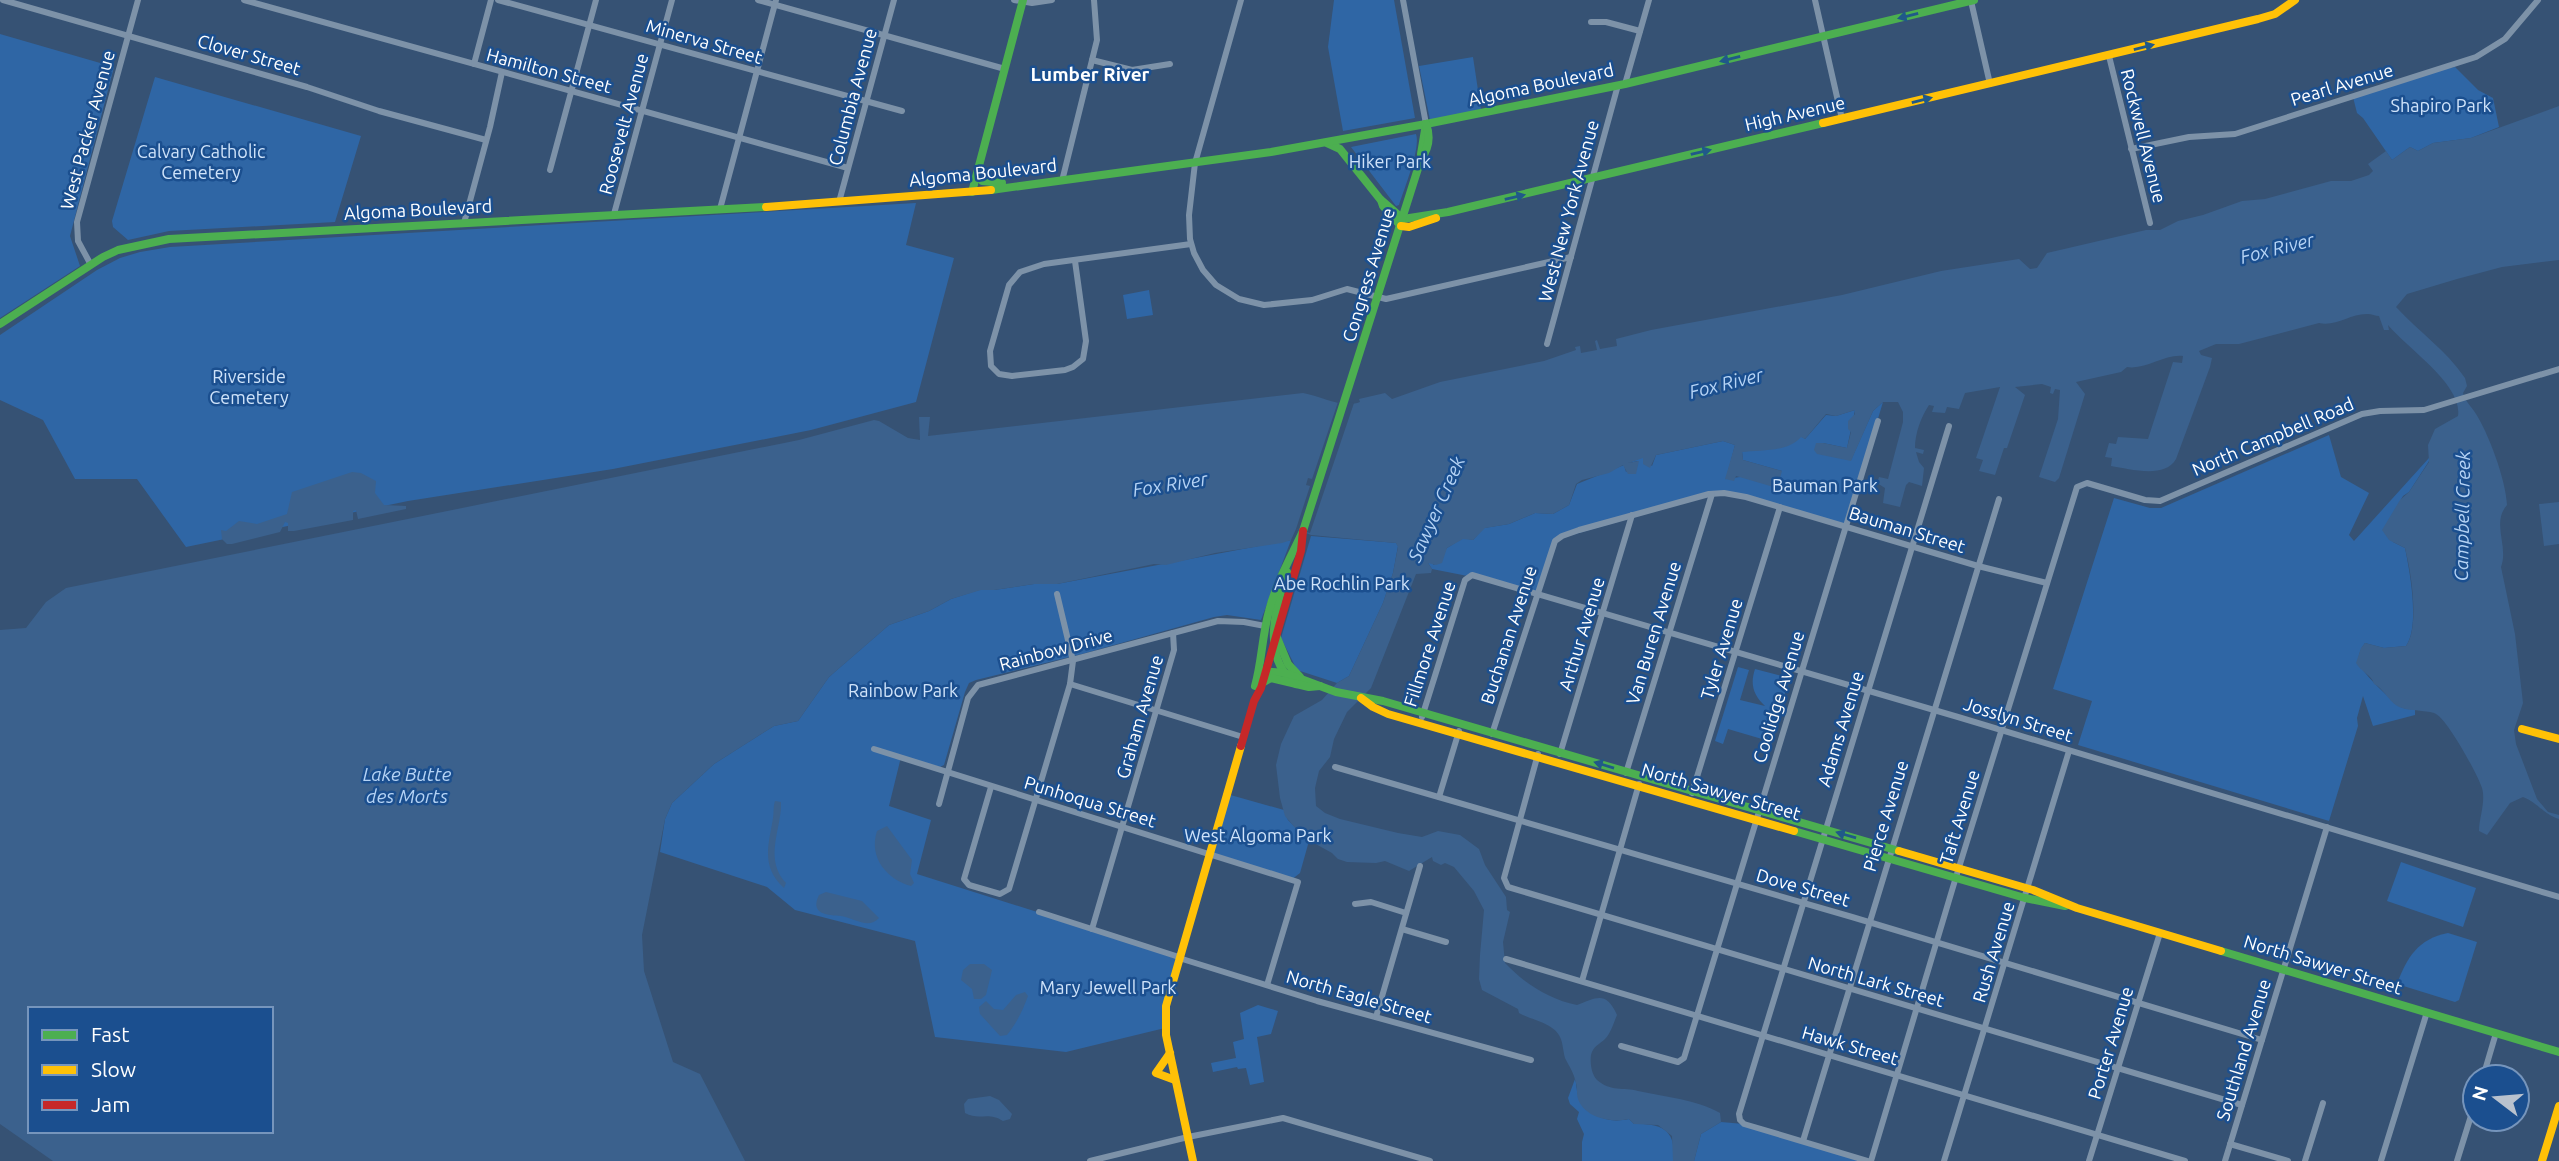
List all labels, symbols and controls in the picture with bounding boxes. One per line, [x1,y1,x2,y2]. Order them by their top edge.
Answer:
one-way arrow [1897,11,1919,22]
street label: Minerva Street [644,15,765,67]
street label: Columbia Avenue [824,26,880,167]
street label: Clover Street [196,30,303,78]
one-way arrow [2133,41,2155,52]
street label: Hamilton Street [485,44,614,96]
street label: West Packer Avenue [56,48,118,211]
street label: Roosevelt Avenue [595,51,651,196]
one-way arrow [1718,54,1740,65]
street label: Algoma Boulevard [1466,59,1615,109]
street label: Pearl Avenue [2288,59,2395,109]
district label: Lumber River [1031,63,1150,85]
street label: Rockwell Avenue [2118,67,2170,205]
street label: High Avenue [1743,92,1847,134]
one-way arrow [1912,94,1934,105]
park label: Shapiro Park [2390,95,2492,115]
street label: West New York Avenue [1534,118,1602,304]
park label: Calvary Catholic Cemetery [137,141,265,182]
one-way arrow [1690,147,1712,158]
park label: Hiker Park [1349,151,1431,171]
street label: Algoma Boulevard [908,154,1058,190]
one-way arrow [1504,191,1526,202]
street label: Algoma Boulevard [343,195,493,223]
street label: Congress Avenue [1338,205,1398,344]
water label: Fox River [2238,228,2317,268]
water label: Fox River [1687,363,1766,403]
park label: Riverside Cemetery [209,366,289,407]
street label: North Campbell Road [2189,393,2356,479]
water label: Campbell Creek [2450,450,2474,582]
water label: Sawyer Creek [1403,453,1469,566]
water label: Fox River [1131,467,1210,501]
park label: Bauman Park [1772,475,1878,495]
street label: Bauman Street [1847,502,1968,556]
street label: Van Buren Avenue [1622,559,1684,707]
street label: Buchanan Avenue [1476,563,1540,706]
park label: Abe Rochlin Park [1274,573,1410,593]
street label: Arthur Avenue [1554,574,1608,693]
street label: Fillmore Avenue [1399,578,1459,709]
street label: Tyler Avenue [1696,596,1746,702]
street label: Rainbow Drive [997,624,1115,674]
street label: Coolidge Avenue [1748,628,1808,765]
street label: Graham Avenue [1112,653,1166,781]
street label: Adams Avenue [1813,669,1867,789]
park label: Rainbow Park [848,680,958,700]
street label: Josslyn Street [1961,693,2075,745]
street label: Pierce Avenue [1859,758,1911,874]
one-way arrow [1593,759,1614,769]
street label: North Sawyer Street [1639,759,1803,823]
water label: Lake Butte des Morts [363,763,452,807]
street label: Taft Avenue [1935,767,1983,866]
street label: Punhoqua Street [1022,772,1159,831]
park label: West Algoma Park [1184,825,1332,845]
one-way arrow [1835,830,1856,840]
street label: Dove Street [1754,864,1852,910]
street label: Rush Avenue [1968,899,2018,1005]
street label: North Sawyer Street [2242,930,2405,998]
street label: North Lark Street [1806,952,1947,1010]
street label: North Eagle Street [1284,966,1434,1026]
street label: Southland Avenue [2212,976,2274,1123]
park label: Mary Jewell Park [1040,977,1176,997]
street label: Porter Avenue [2083,984,2137,1101]
legend [28,1007,273,1133]
text: Fast [91,1022,129,1046]
street label: Hawk Street [1800,1022,1901,1068]
text: Slow [91,1057,136,1081]
north arrow [2461,1063,2531,1133]
text: N [2467,1083,2492,1103]
text: Jam [91,1092,130,1116]

